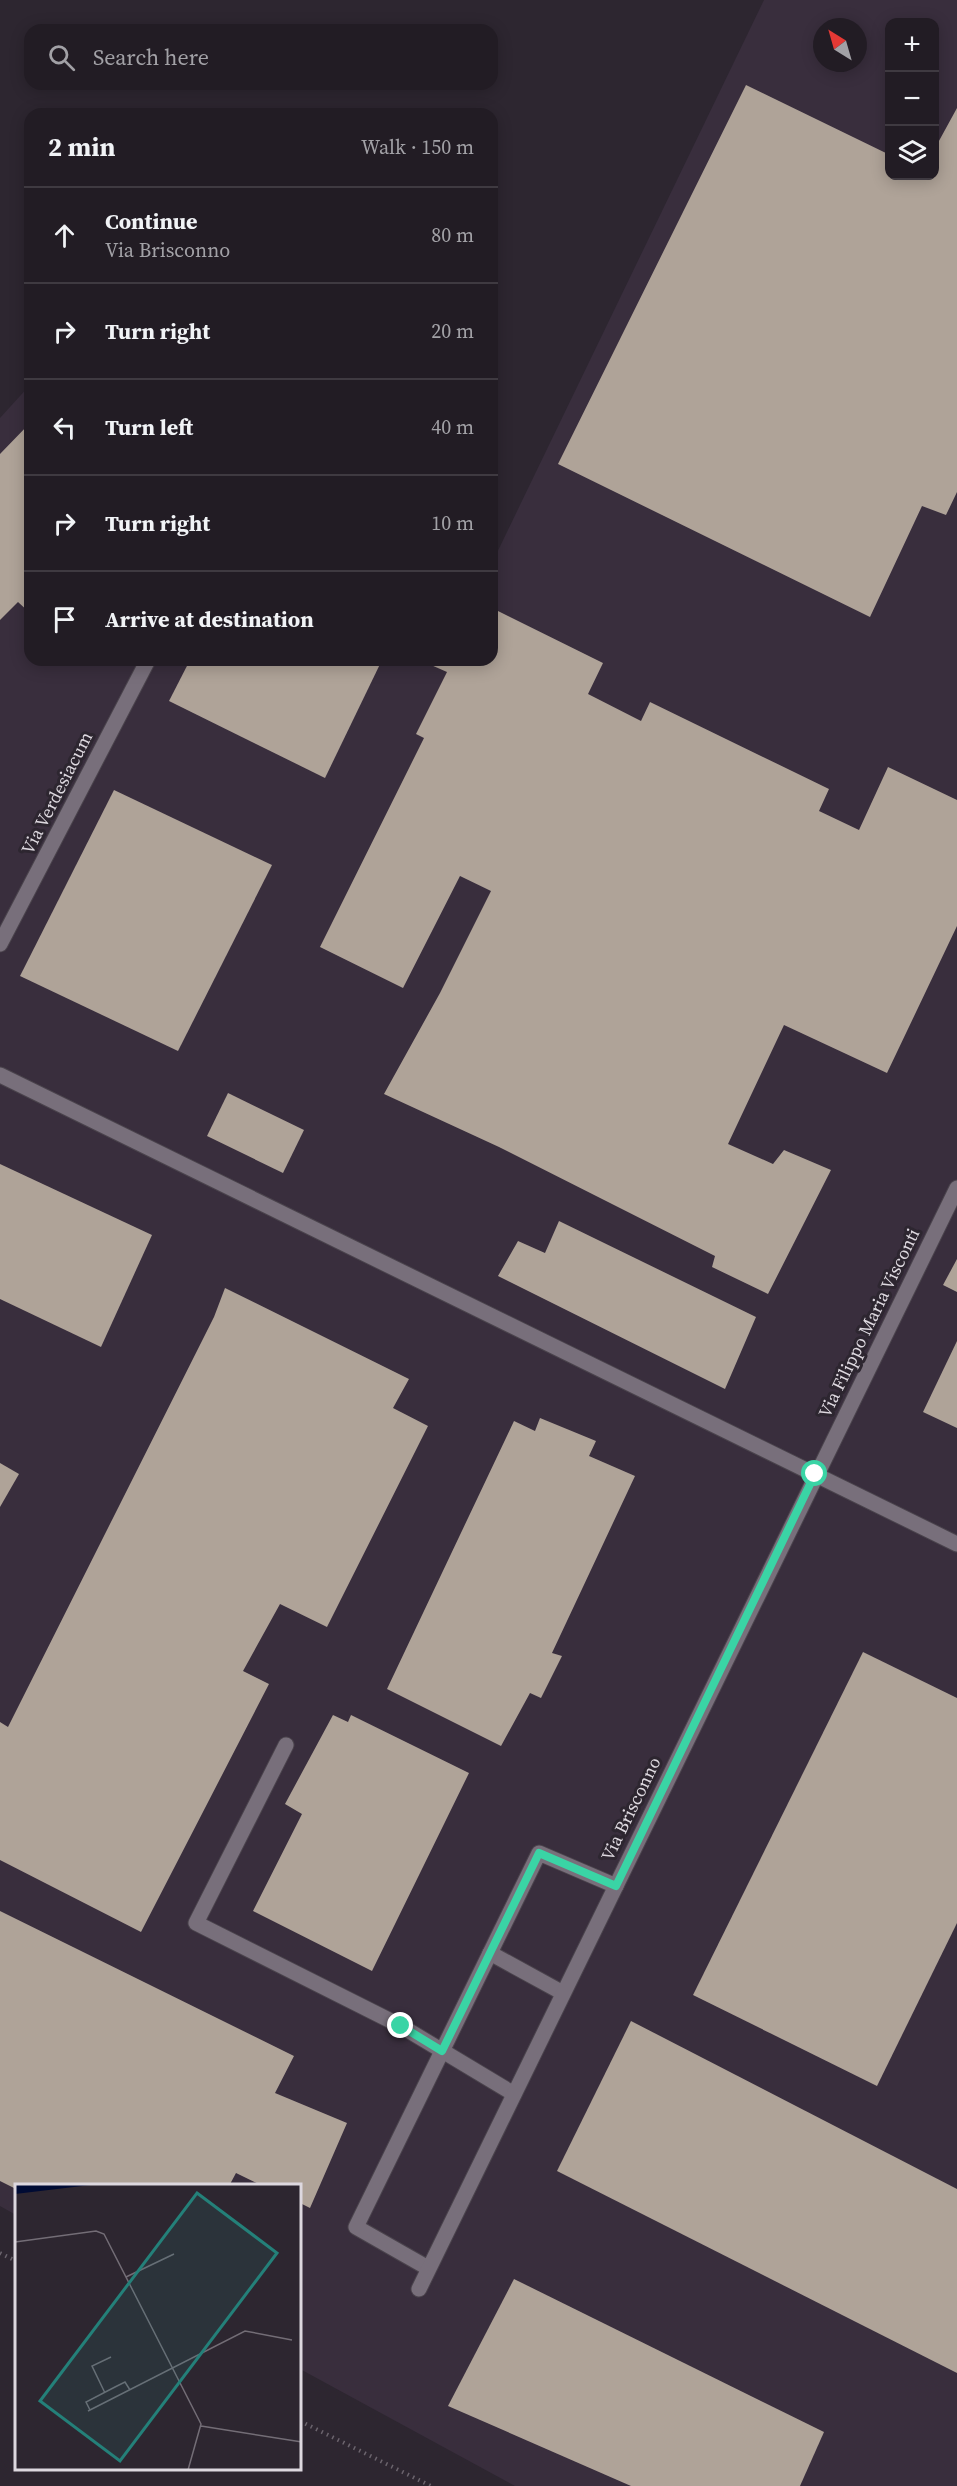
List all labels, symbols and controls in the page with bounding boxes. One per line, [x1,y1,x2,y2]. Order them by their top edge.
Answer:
north arrow [813,18,867,72]
map controls [885,18,939,180]
button: + [885,18,939,72]
search box [24,24,498,90]
icon: search [45,41,78,74]
text: Search here [93,42,209,72]
button: − [885,72,939,126]
button: layers [885,126,939,180]
text: 2 min [48,129,115,165]
text: Walk · 150 m [361,133,474,161]
text: Continue [105,206,198,236]
icon: ahead [48,219,81,252]
text: 80 m [431,221,474,249]
text: Via Brisconno [105,236,230,264]
icon: right [48,315,81,348]
text: Turn right [105,316,210,346]
text: 20 m [431,317,474,345]
icon: left [48,411,81,444]
text: Turn left [105,412,193,442]
text: 40 m [431,413,474,441]
icon: right [48,507,81,540]
text: Turn right [105,508,210,538]
text: 10 m [431,509,474,537]
icon: arrive [48,603,81,636]
text: Arrive at destination [105,604,314,634]
street label: Via Verdesiacum [15,727,98,858]
street label: Via Filippo Maria Visconti [812,1224,925,1422]
route start [801,1460,827,1486]
street label: Via Brisconno [595,1753,667,1865]
route end [387,2012,413,2038]
inset map [15,2184,302,2471]

